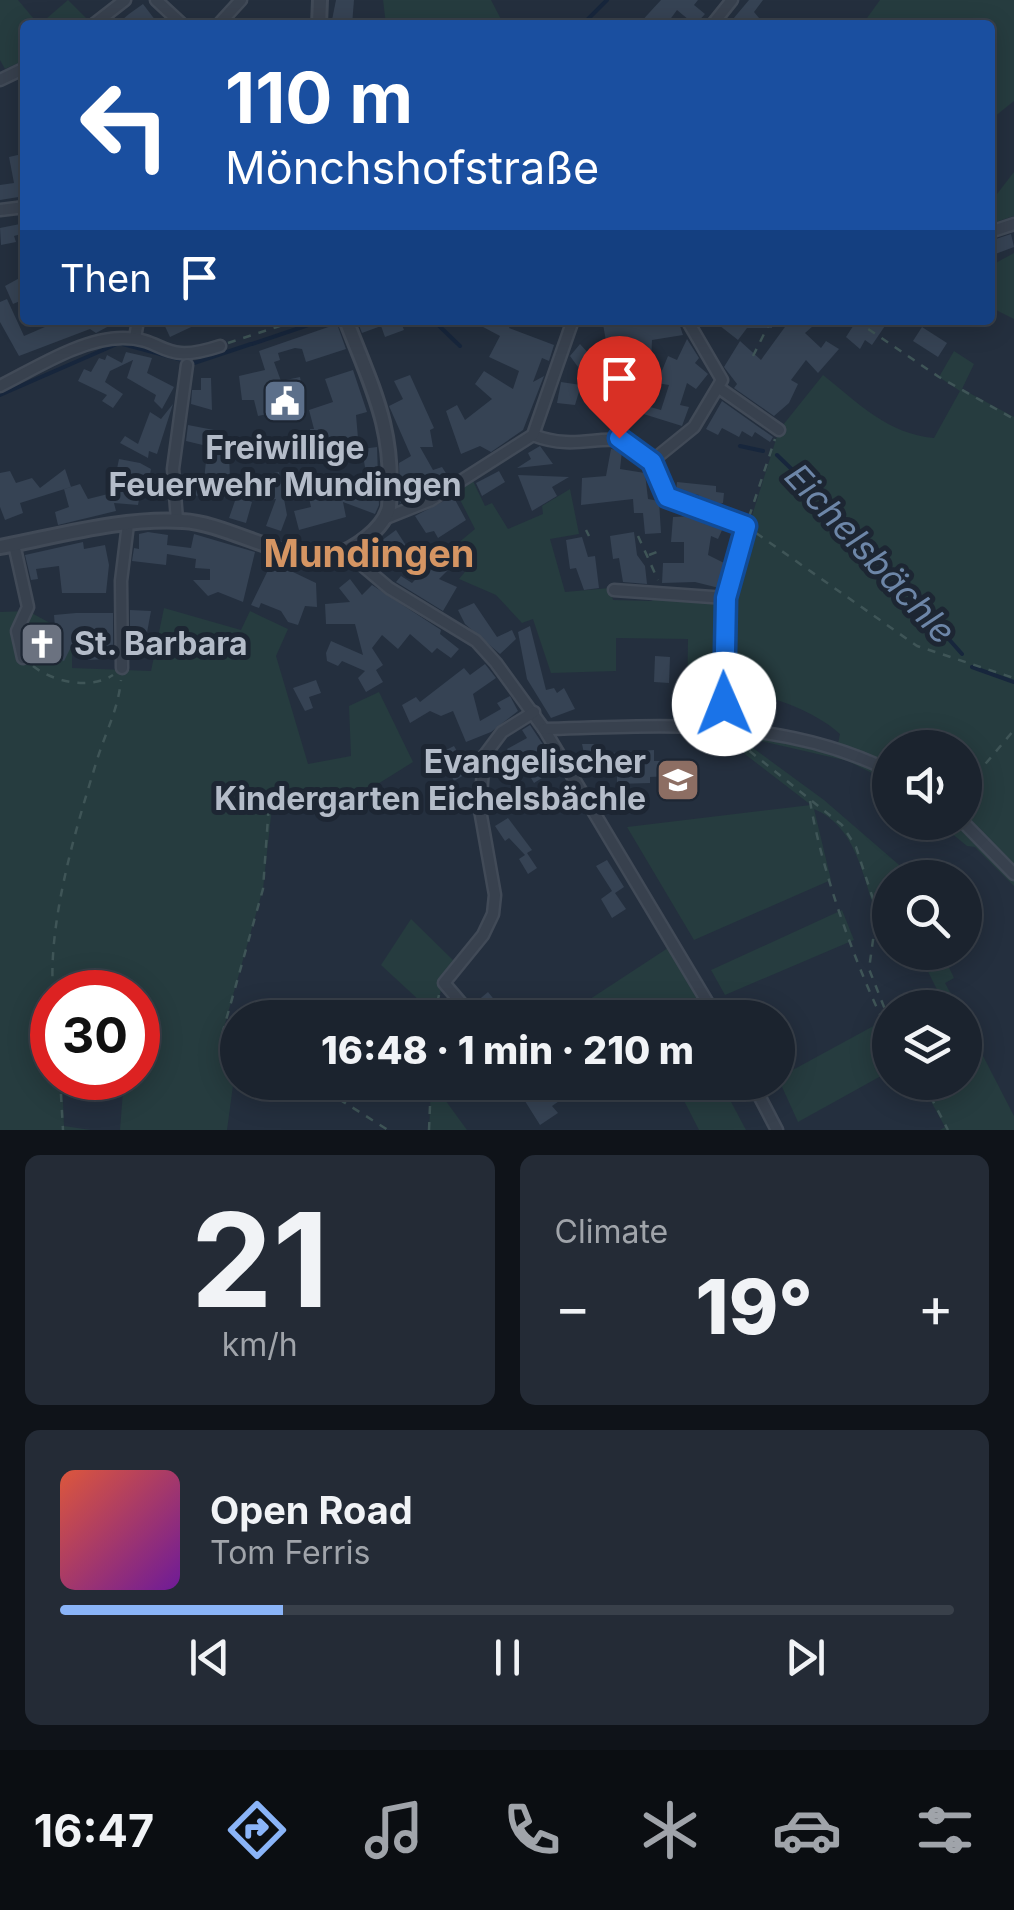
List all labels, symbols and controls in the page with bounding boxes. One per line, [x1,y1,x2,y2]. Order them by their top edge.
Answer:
text: 110 m [225,55,413,140]
icon: left [60,60,190,190]
text: Mönchshofstraße [225,140,599,195]
icon: arrive [172,250,227,305]
text: Then [60,255,152,301]
pin [577,336,662,439]
icon: arrive [592,351,647,406]
public building icon: Freiwillige Feuerwehr Mundingen [262,378,308,424]
place label: Freiwillige Feuerwehr Mundingen [108,428,462,504]
water label: Eichelsbächle [777,455,965,652]
district label: Mundingen [264,530,474,576]
church icon: St. Barbara [19,621,65,667]
place label: St. Barbara [74,624,247,663]
position arrow [672,652,776,756]
map controls [872,730,982,1100]
button: sound [872,730,982,840]
place label: Evangelischer Kindergarten Eichelsbächle [214,742,646,818]
school or university icon: Evangelischer Kindergarten Eichelsbächle [655,757,701,803]
button: search [872,860,982,970]
speed limit sign: 30 [30,970,160,1100]
button: layers [872,990,982,1100]
text: 16:48 · 1 min · 210 m [321,1027,694,1073]
text: 21 [191,1181,329,1338]
text: Climate [555,1212,668,1251]
text: 19° [696,1261,813,1352]
text: − [555,1274,591,1340]
text: + [918,1274,954,1340]
text: km/h [222,1325,298,1364]
text: Open Road [210,1487,413,1533]
text: Tom Ferris [210,1533,370,1572]
icon: previous [182,1630,237,1685]
icon: pause [480,1630,535,1685]
icon: next [778,1630,833,1685]
icon: directions [222,1795,292,1865]
icon: music [359,1795,429,1865]
icon: phone [497,1795,567,1865]
icon: climate [635,1795,705,1865]
icon: car [772,1795,842,1865]
icon: filters [910,1795,980,1865]
text: 16:47 [34,1803,154,1858]

